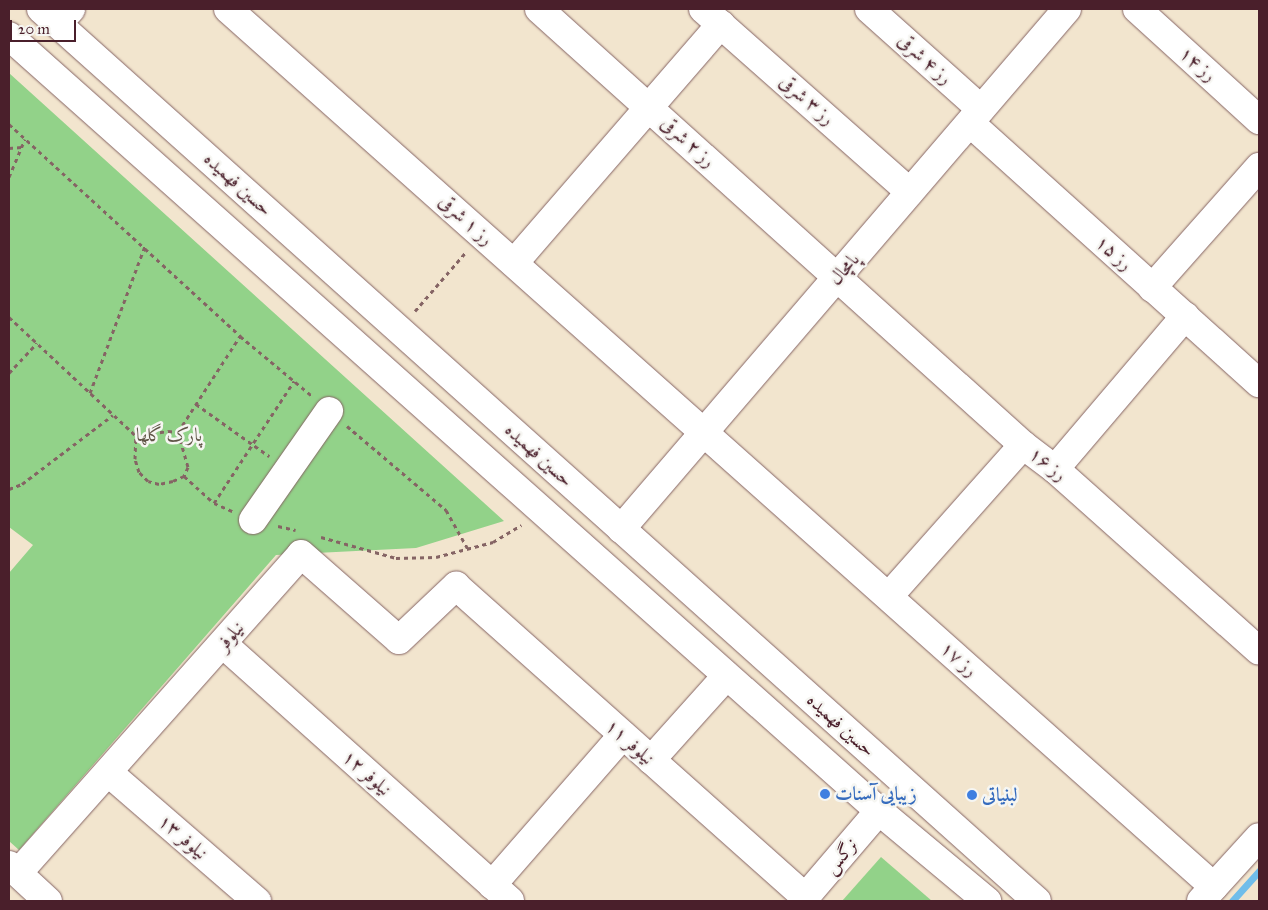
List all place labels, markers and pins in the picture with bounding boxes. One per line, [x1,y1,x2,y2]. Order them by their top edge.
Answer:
place label: زیبایی آسنات [835,783,917,805]
place label: لبنیاتی [982,784,1018,806]
marker: زیبایی آسنات [819,788,831,800]
marker: لبنیاتی [966,789,978,801]

